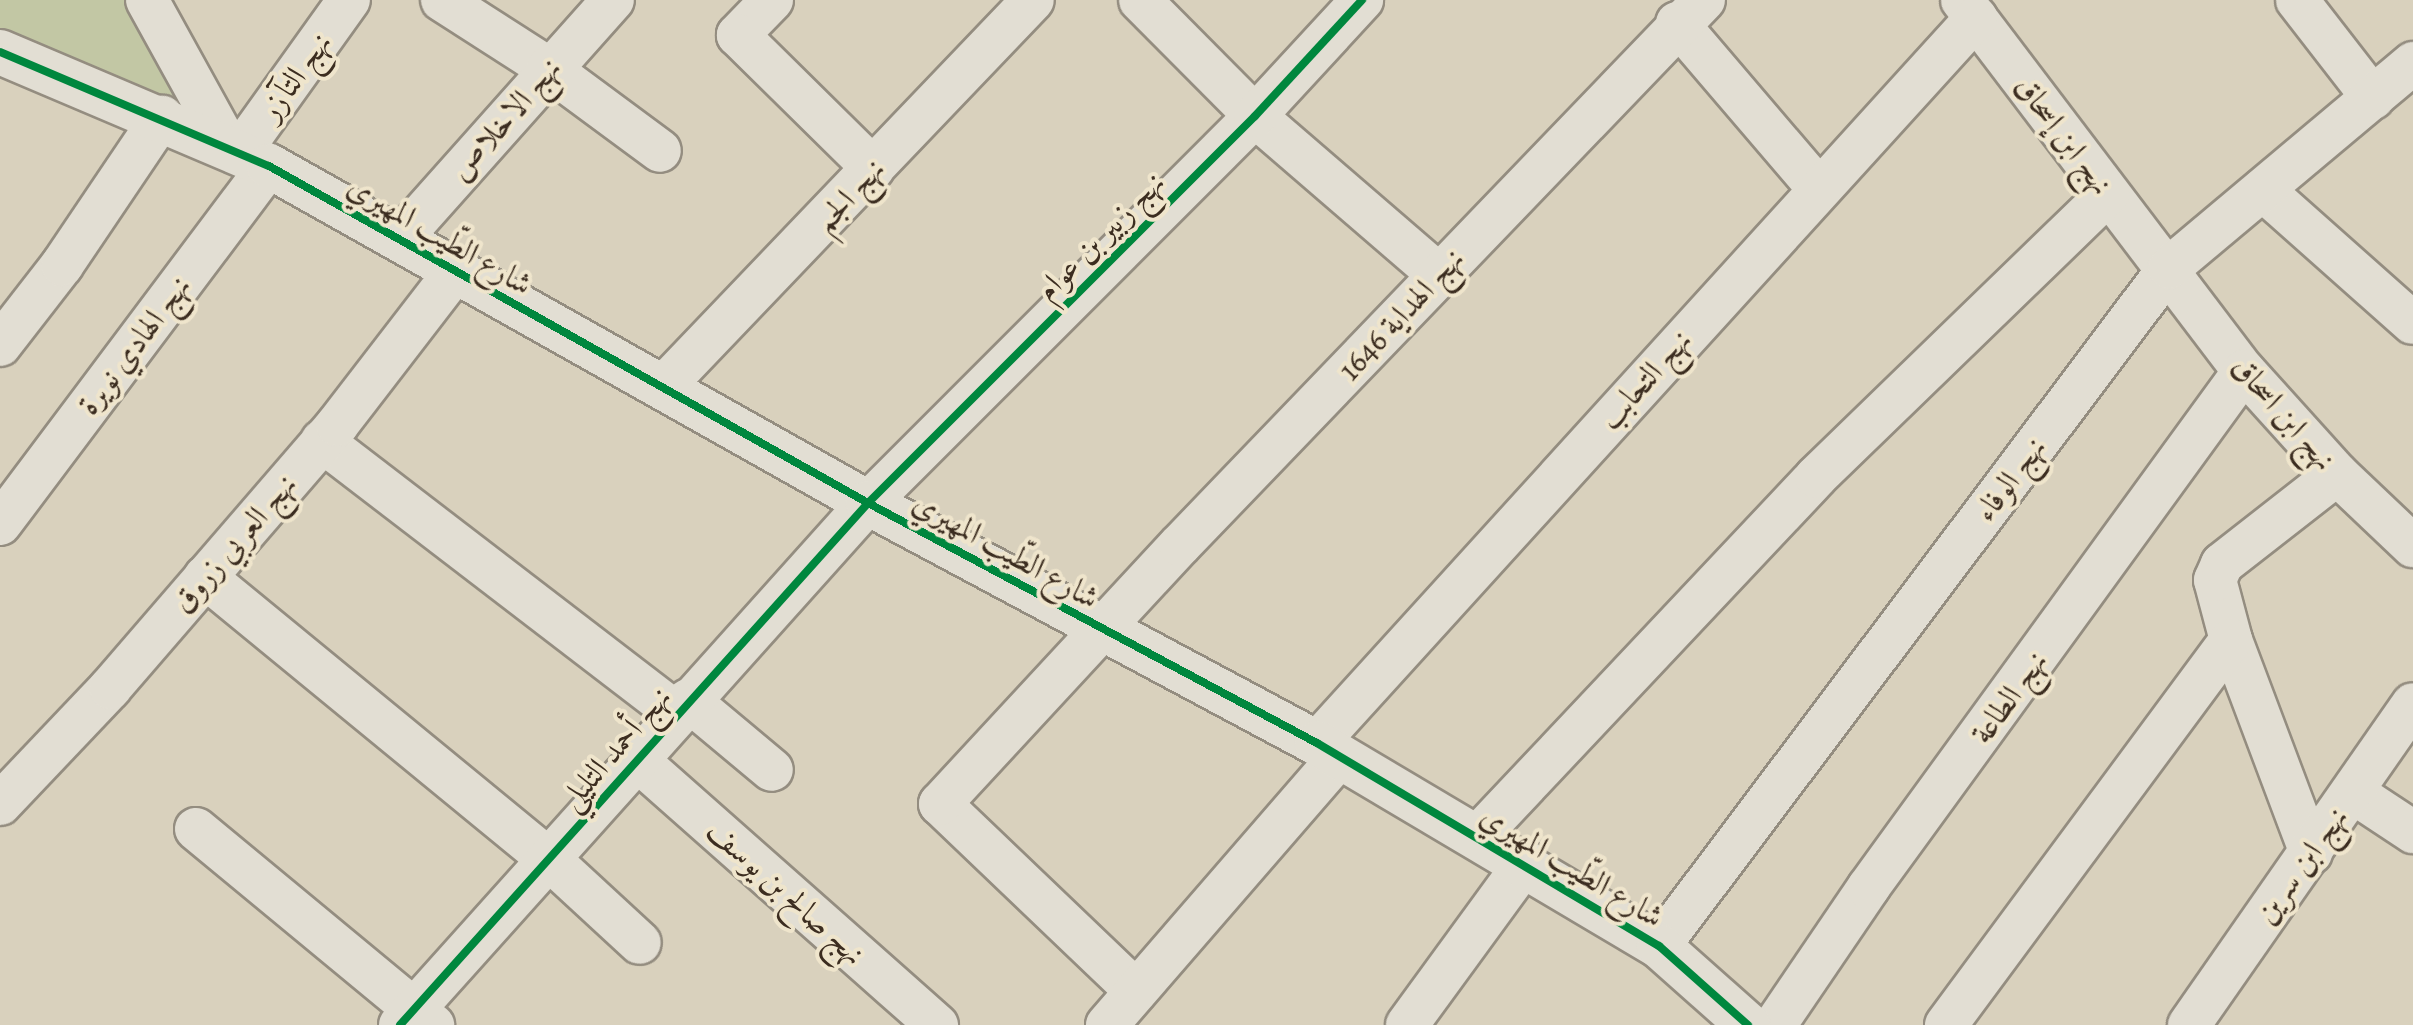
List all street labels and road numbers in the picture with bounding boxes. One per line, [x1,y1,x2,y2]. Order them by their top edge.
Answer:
street label: نهج التآزر [250,24,340,128]
street label: نهج الاخلاص [441,49,569,189]
street label: نهج ابن إسحاق [2007,68,2121,202]
street label: نهج الجم [805,150,893,240]
street label: نهج زبير بن عوام [1027,163,1173,309]
street label: شارع الطّيب المهيري [341,167,539,303]
street label: نهج الهداية 1646 [1330,240,1472,388]
street label: نهج الهادي نويرة [69,268,199,422]
street label: نهج التحابب [1590,321,1700,437]
street label: نهج ابن اسحاق [2224,348,2344,478]
street label: نهج الوفاء [1966,429,2054,529]
street label: نهج العربي زروق [163,466,305,620]
street label: شارع الطّيب المهيري [906,483,1106,617]
street label: نهج الطاعة [1962,643,2056,751]
street label: نهج أحمد التليلي [551,678,679,818]
street label: شارع الطّيب المهيري [1473,796,1671,936]
street label: نهج ابن سرين [2246,799,2356,931]
street label: نهج صالح بن يوسف [699,811,873,973]

